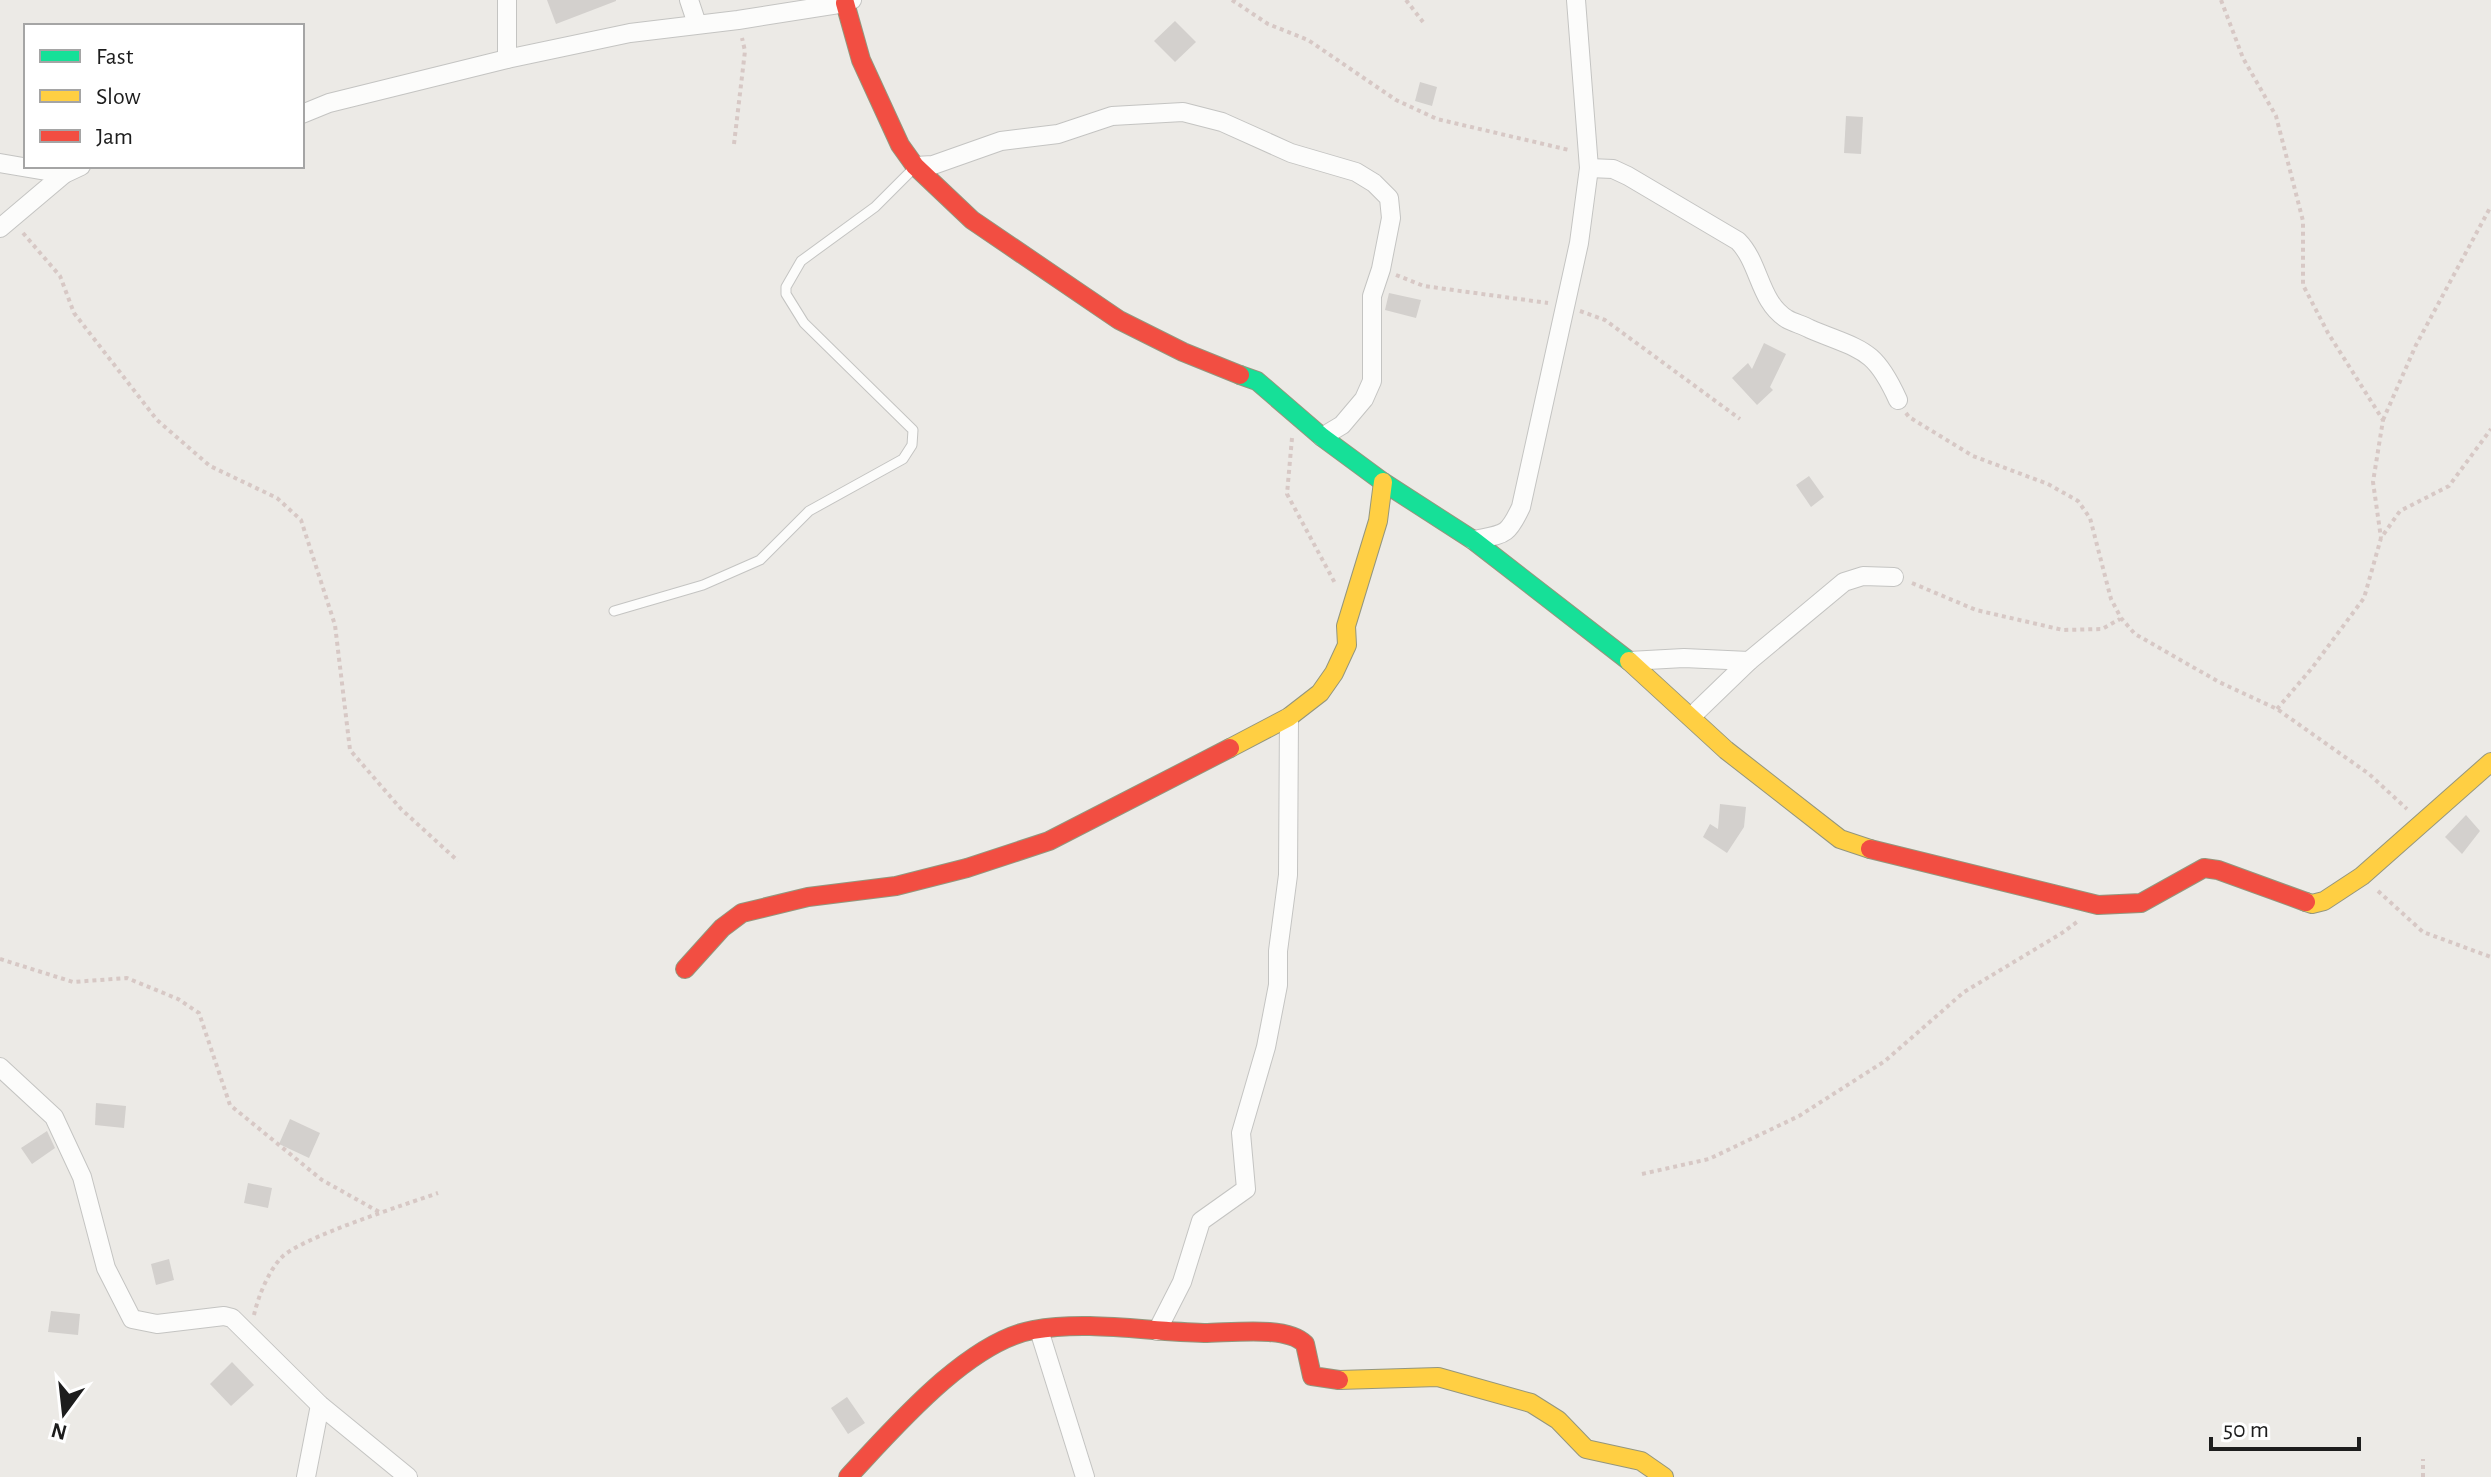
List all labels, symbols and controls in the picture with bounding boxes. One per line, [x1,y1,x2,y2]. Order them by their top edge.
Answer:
legend [24,24,304,168]
text: Fast [96,45,134,69]
text: Slow [96,85,141,109]
text: Jam [96,125,133,149]
north arrow [24,1373,104,1453]
scale bar [2211,1401,2359,1451]
text: 50 m [2223,1418,2269,1442]
text: N [49,1419,69,1444]

